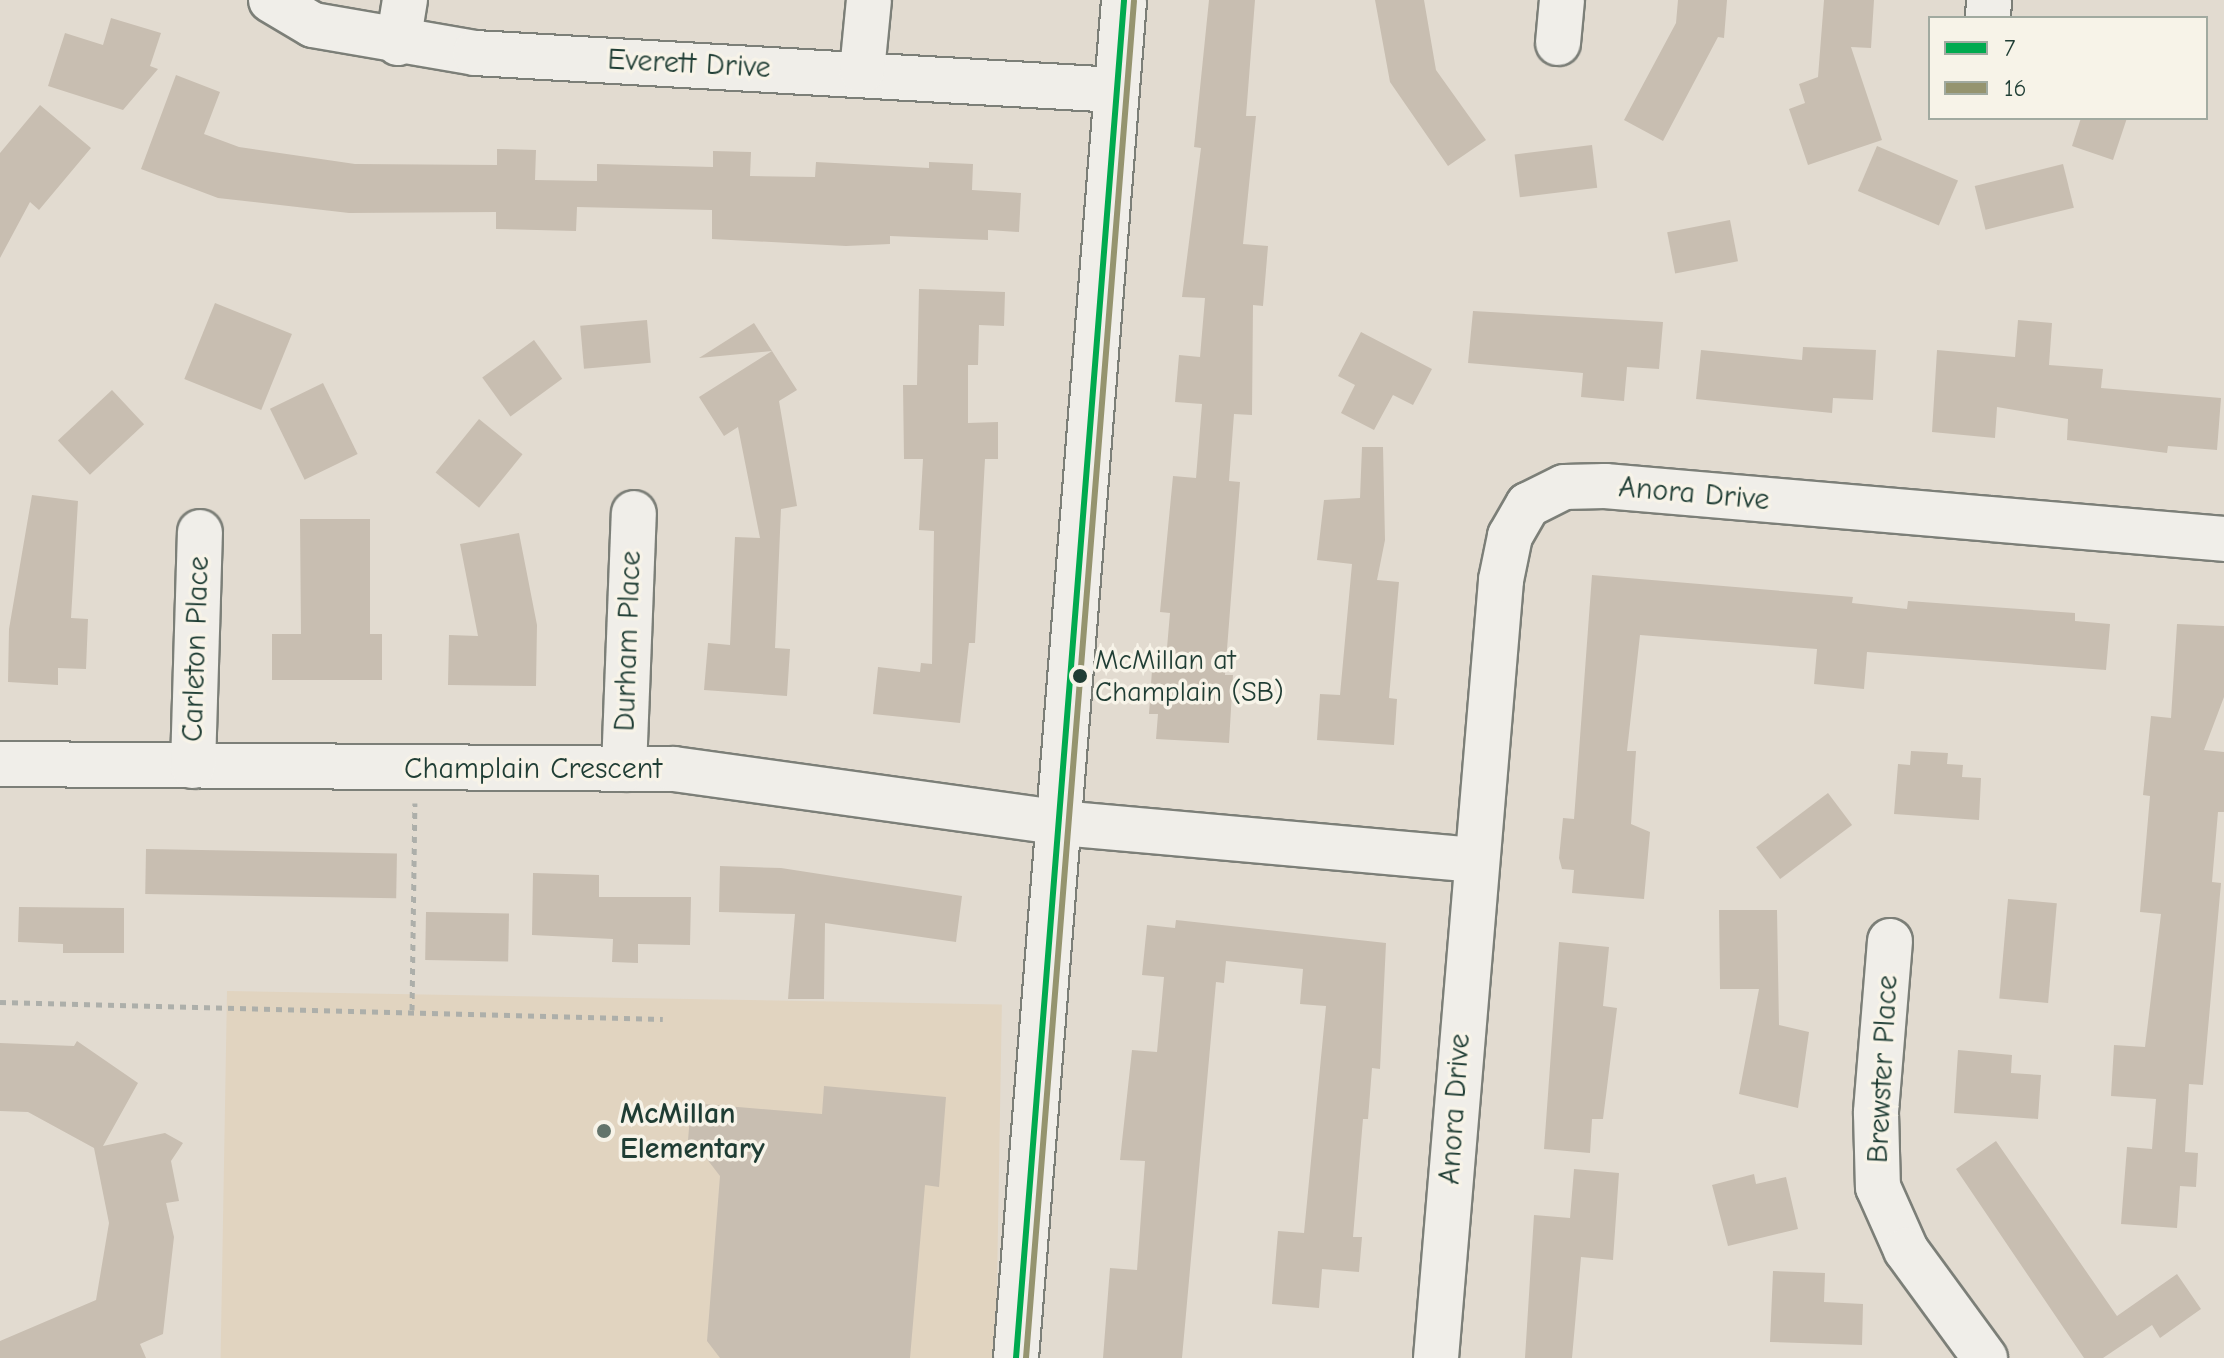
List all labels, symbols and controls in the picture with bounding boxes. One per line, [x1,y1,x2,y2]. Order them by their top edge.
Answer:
legend [1928,16,2208,120]
text: 7 [2004,34,2015,62]
street label: Everett Drive [607,42,771,86]
text: 16 [2004,74,2027,102]
street label: Anora Drive [1617,469,1771,519]
street label: Durham Place [607,550,649,732]
street label: Carleton Place [175,555,217,743]
place label: McMillan at Champlain (SB) [1095,643,1284,709]
marker: McMillan at Champlain (SB) [1072,668,1088,684]
street label: Champlain Crescent [404,751,662,787]
street label: Brewster Place [1860,974,1906,1164]
street label: Anora Drive [1432,1032,1478,1186]
place label: McMillan Elementary [620,1096,765,1166]
marker: McMillan Elementary [595,1122,613,1140]

